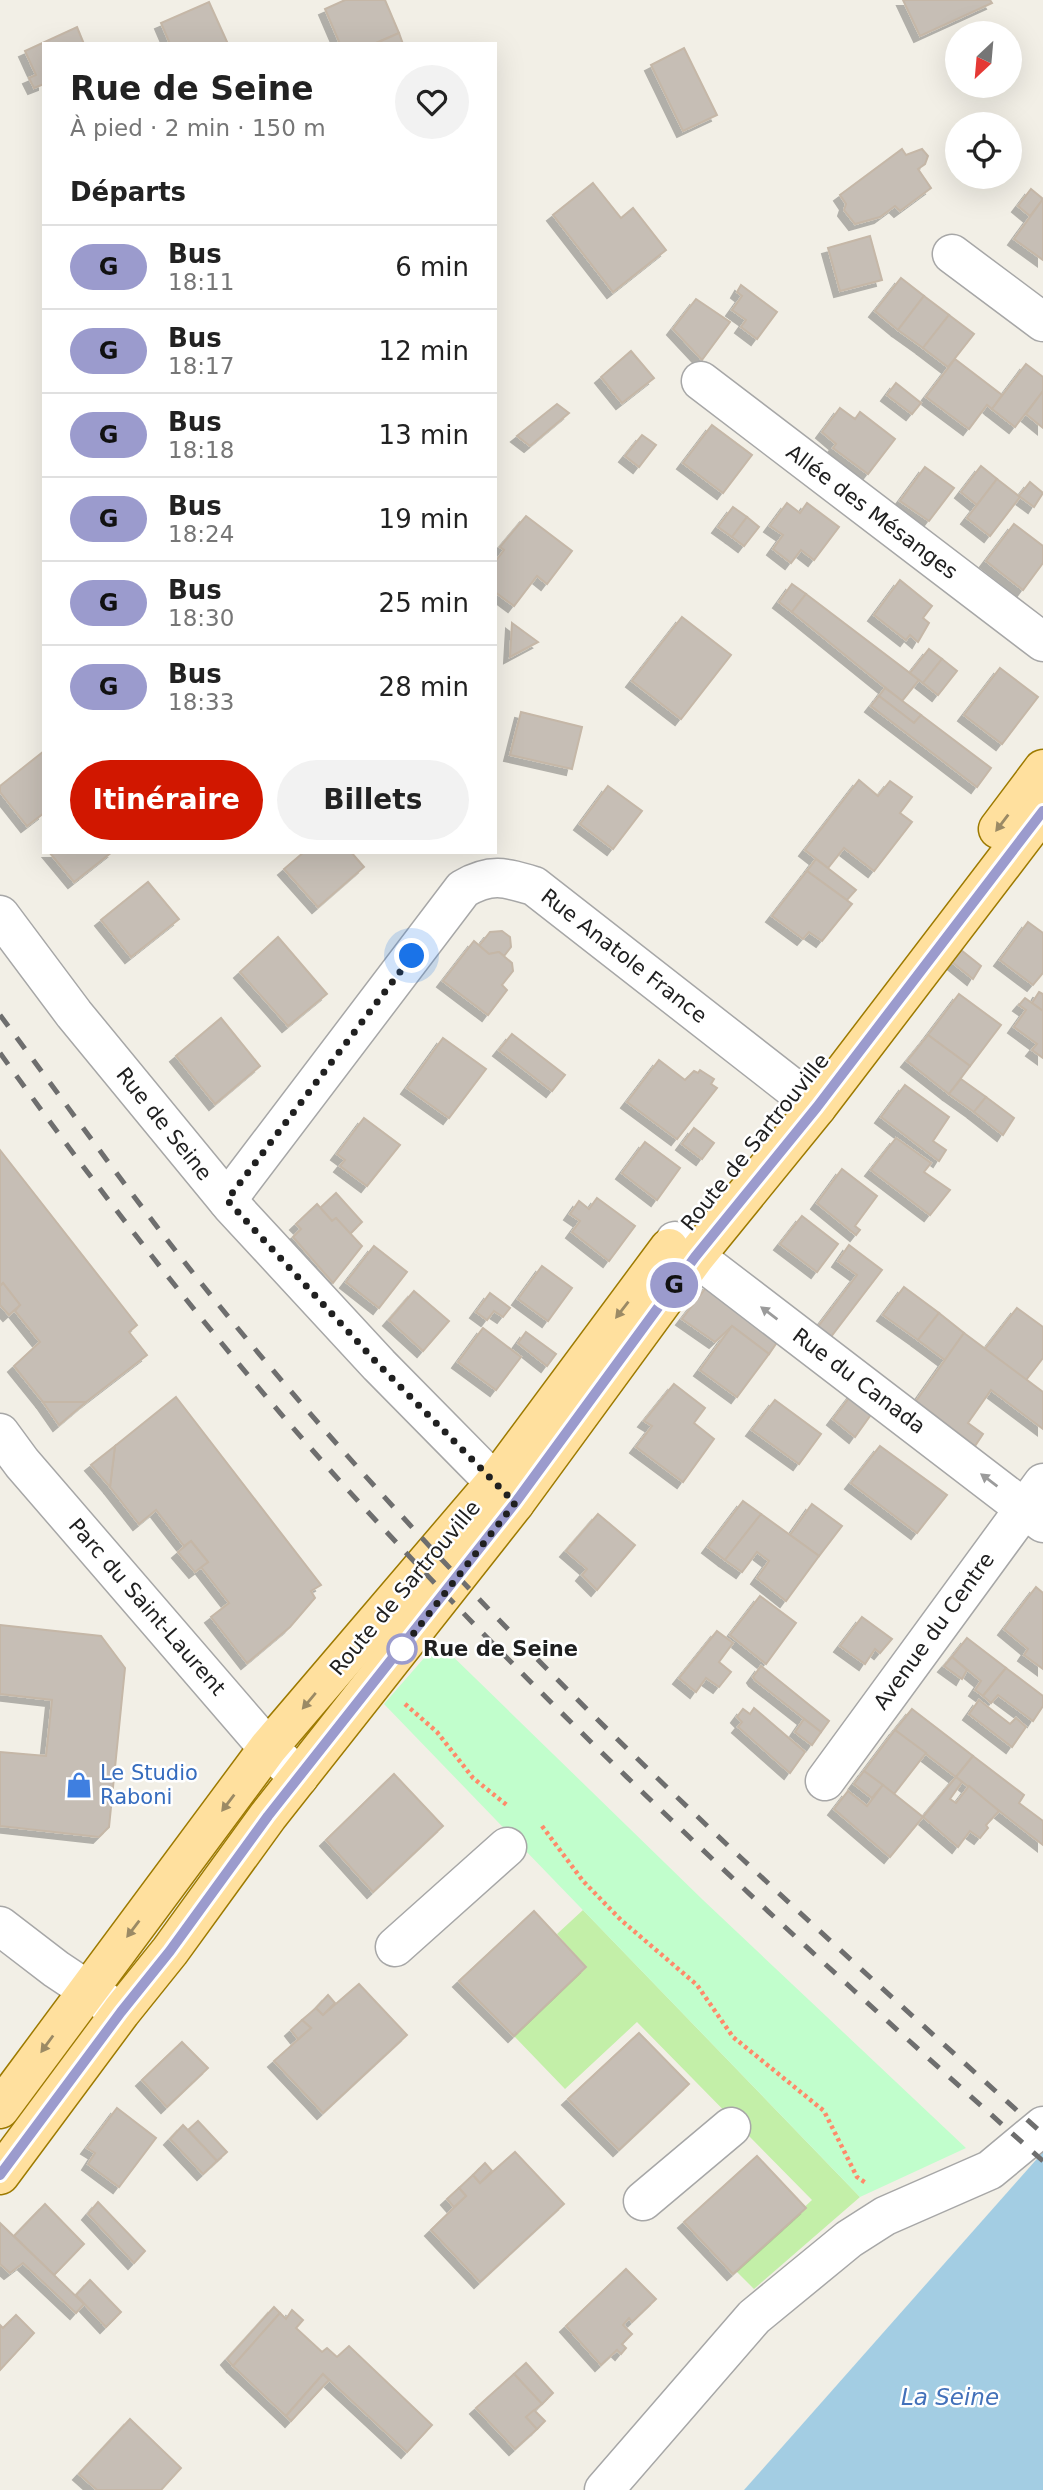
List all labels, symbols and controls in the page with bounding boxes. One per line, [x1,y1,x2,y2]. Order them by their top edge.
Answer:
north arrow [945,21,1022,98]
map controls [945,21,1022,189]
button: heart [395,65,469,139]
text: Rue de Seine [70,69,314,108]
button: locate [945,112,1022,189]
text: À pied · 2 min · 150 m [70,115,326,141]
text: Départs [70,177,186,207]
text: Bus [168,239,222,269]
text: 6 min [395,252,469,282]
text: G [99,253,118,281]
text: 18:11 [168,269,234,295]
text: Bus [168,323,222,353]
text: 12 min [379,336,469,366]
text: G [99,337,118,365]
text: 18:17 [168,353,234,379]
text: Bus [168,407,222,437]
text: 13 min [379,420,469,450]
text: G [99,421,118,449]
text: 18:18 [168,437,234,463]
street label: Allée des Mésanges [782,440,962,584]
text: Bus [168,491,222,521]
text: 19 min [379,504,469,534]
text: G [99,505,118,533]
text: 18:24 [168,521,234,547]
text: Bus [168,575,222,605]
text: 25 min [379,588,469,618]
text: G [99,589,118,617]
text: 18:30 [168,605,234,631]
text: Bus [168,659,222,689]
text: 28 min [379,672,469,702]
text: G [99,673,118,701]
text: 18:33 [168,689,234,715]
button: Itinéraire [70,760,263,840]
button: Billets [277,760,469,840]
one-way arrow [994,814,1009,832]
street label: Rue Anatole France [536,884,712,1028]
your location [394,938,429,973]
street label: Route de Sartrouville [676,1049,834,1235]
street label: Rue de Seine [111,1063,217,1185]
line badge: G [651,1262,697,1308]
text: G [664,1271,684,1299]
one-way arrow [615,1301,629,1319]
one-way arrow [760,1307,778,1321]
street label: Rue du Canada [788,1323,930,1439]
one-way arrow [981,1473,999,1488]
street label: Route de Sartrouville [325,1496,485,1680]
street label: Parc du Saint-Laurent [64,1514,230,1700]
street label: Avenue du Centre [869,1548,999,1714]
marker: Rue de Seine [387,1634,417,1664]
place label: Rue de Seine [423,1637,578,1661]
one-way arrow [301,1692,317,1710]
place label: Le Studio Raboni [100,1761,198,1809]
shop icon: Le Studio Raboni [64,1770,94,1800]
one-way arrow [221,1794,235,1812]
one-way arrow [126,1920,140,1938]
one-way arrow [41,2035,55,2053]
water label: La Seine [901,2384,999,2410]

